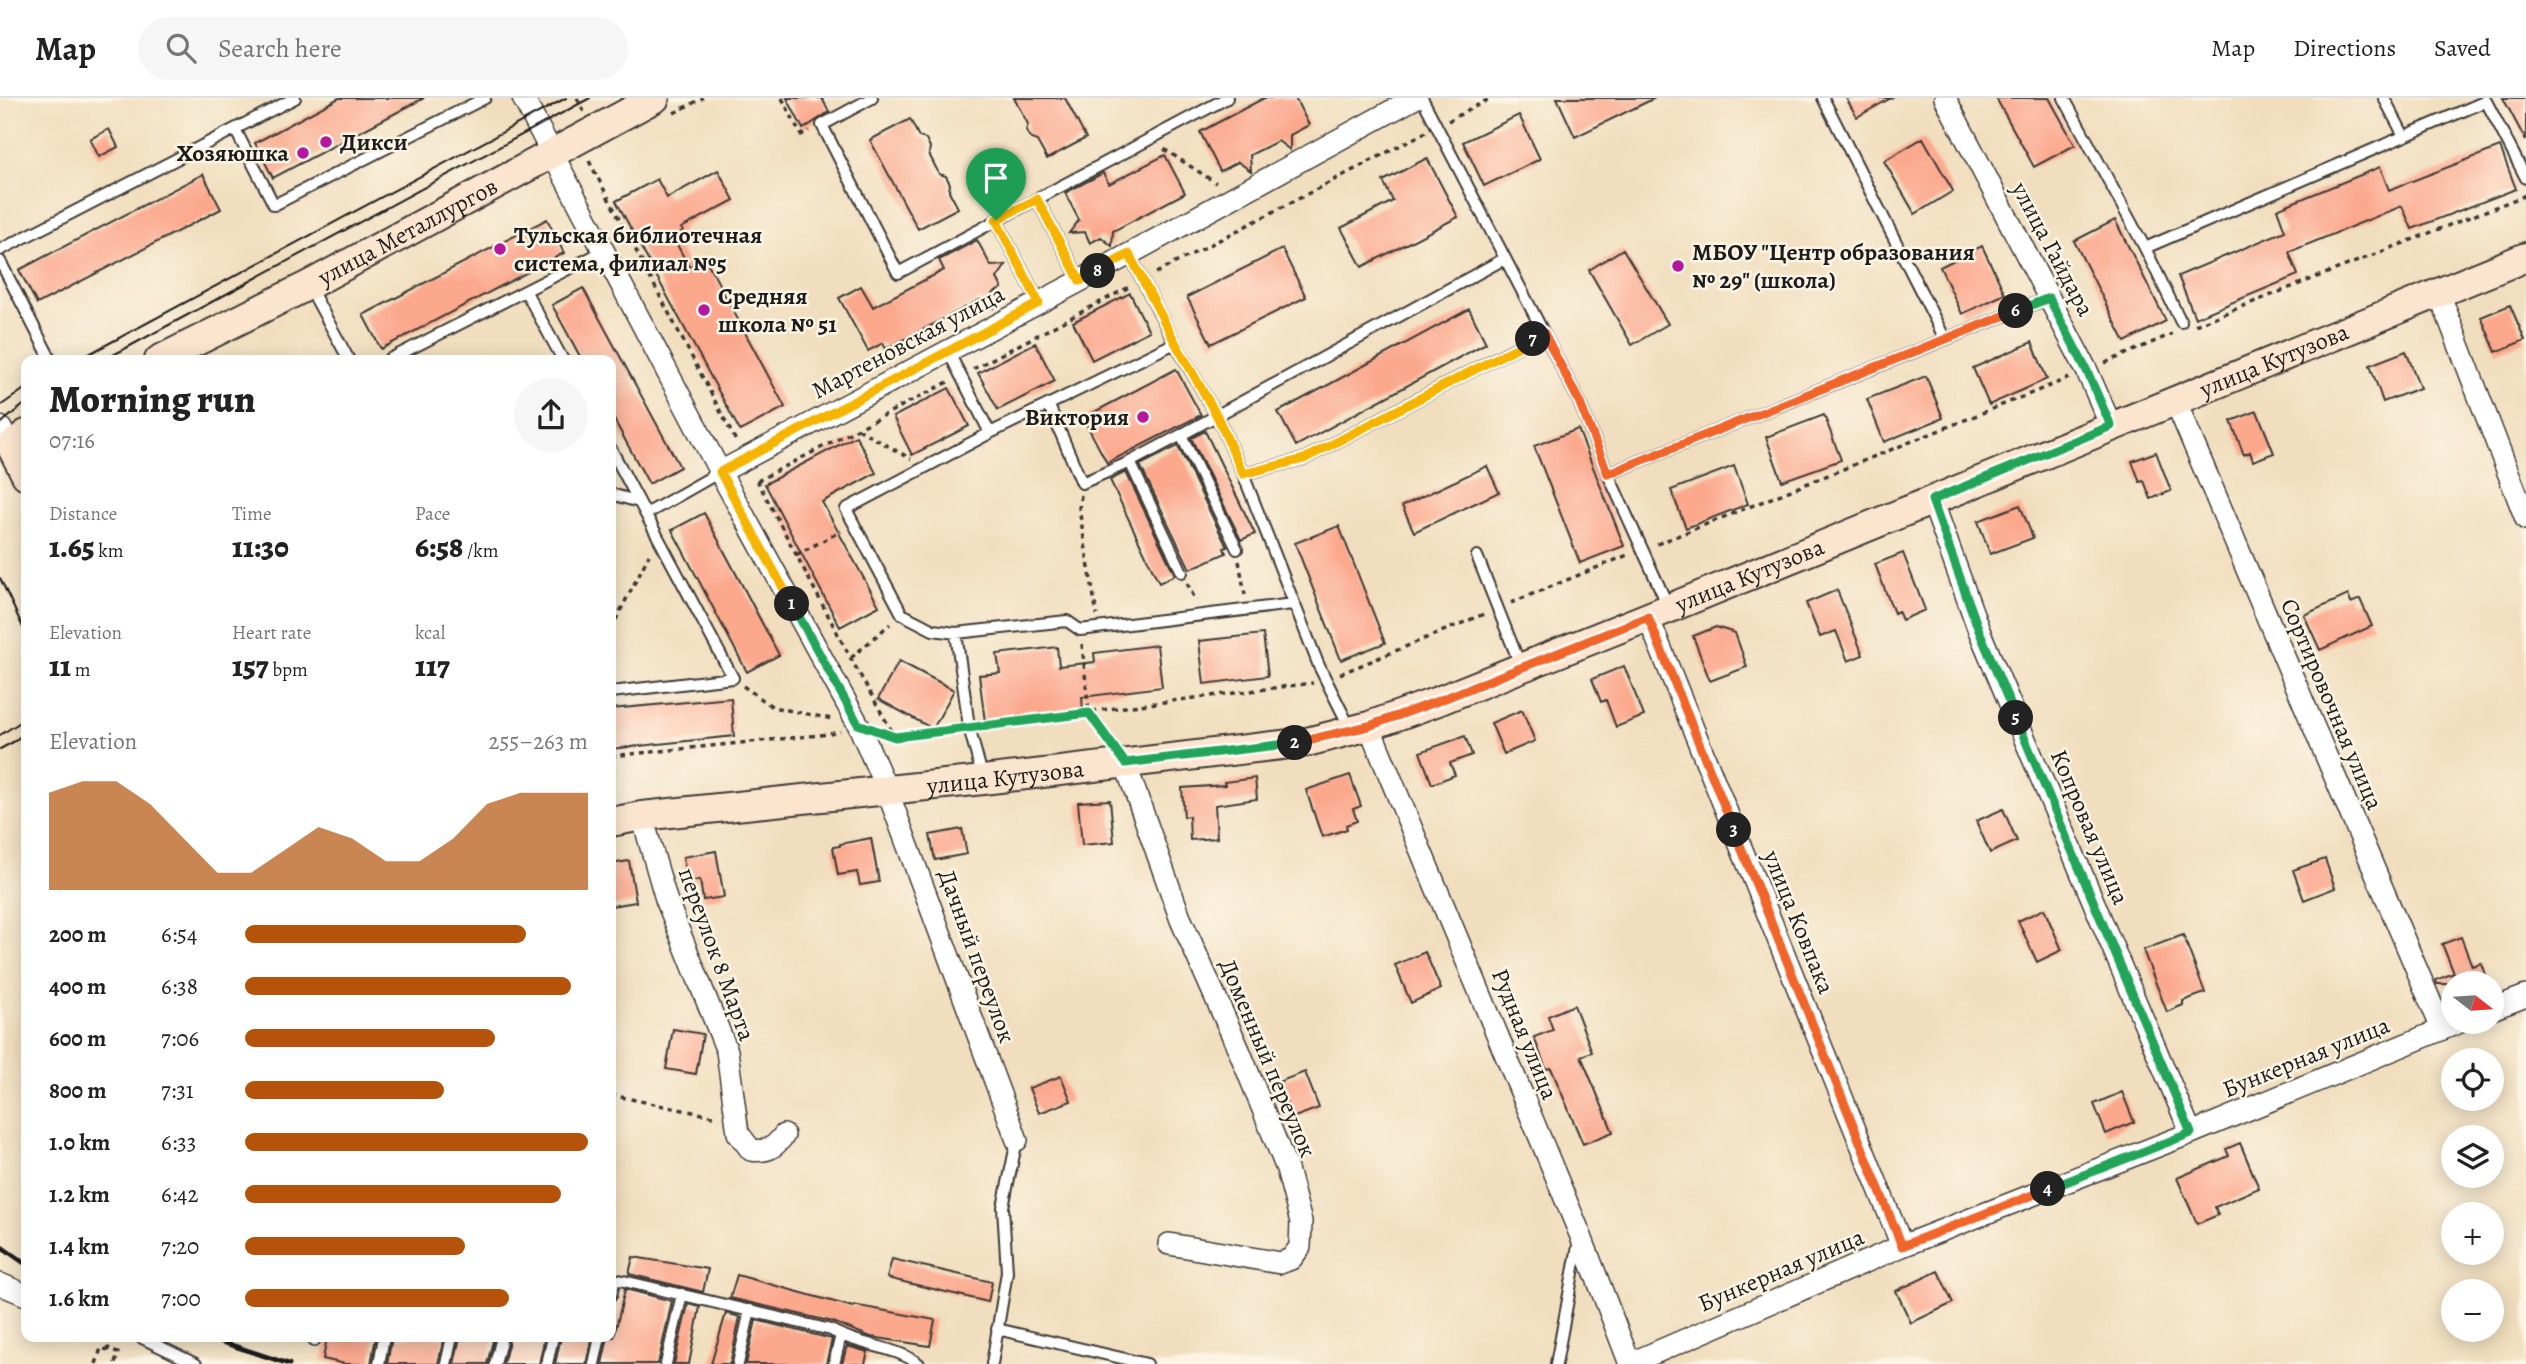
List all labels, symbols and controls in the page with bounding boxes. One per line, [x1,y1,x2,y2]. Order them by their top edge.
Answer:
search box [138,17,628,80]
text: Map [35,26,96,71]
icon: search [162,29,200,67]
text: Search here [218,31,342,66]
text: Map [2211,32,2255,64]
text: Directions [2293,32,2396,64]
text: Saved [2434,32,2491,64]
place label: Дикси [340,126,408,158]
marker: Дикси [318,134,334,150]
place label: Хозяюшка [177,137,290,169]
marker: Хозяюшка [295,145,311,161]
pin [966,148,1026,220]
icon: arrive [977,159,1015,197]
street label: улица Металлургов [312,170,503,294]
street label: улица Гайдара [2004,175,2102,322]
place label: Тульская библиотечная система, филиал №5 [514,219,762,279]
place label: МБОУ "Центр образования № 29" (школа) [1692,236,1975,296]
marker: Тульская библиотечная система, филиал №5 [492,241,508,257]
pin: 8 [1080,254,1116,288]
text: 8 [1093,257,1102,283]
marker: МБОУ "Центр образования № 29" (школа) [1670,258,1686,274]
street label: Мартеновская улица [806,278,1010,406]
place label: Средняя школа № 51 [718,280,837,340]
pin: 6 [1998,294,2034,328]
text: 6 [2011,297,2020,323]
marker: Средняя школа № 51 [696,302,712,318]
street label: улица Кутузова [2194,315,2353,405]
pin: 7 [1516,322,1550,356]
text: 7 [1528,325,1537,351]
text: Morning run [49,373,256,425]
button: share [514,378,588,452]
place label: Виктория [1025,401,1129,433]
marker: Виктория [1135,409,1151,425]
text: 07:16 [49,425,95,456]
text: Distance [49,501,117,527]
text: Time [232,501,271,527]
text: Pace [415,501,450,527]
text: 1.65 [49,527,95,567]
text: 11:30 [232,527,289,567]
text: 6:58 [415,527,463,567]
street label: улица Кутузова [1669,531,1829,621]
text: km [95,538,124,564]
text: /km [463,538,499,564]
pin: 1 [774,587,810,622]
text: 1 [788,590,795,616]
street label: Сортировочная улица [2273,594,2391,814]
text: Elevation [49,620,122,646]
text: Heart rate [232,620,311,646]
text: kcal [415,620,445,646]
text: 11 [49,646,71,686]
text: 157 [232,646,269,686]
text: 117 [415,646,450,686]
text: m [71,657,91,683]
text: bpm [269,657,308,683]
pin: 5 [1998,700,2034,736]
text: 5 [2011,704,2020,730]
text: Elevation [49,726,137,757]
text: 255–263 m [489,726,588,757]
pin: 2 [1278,726,1312,760]
text: 2 [1290,729,1299,755]
street label: Копровая улица [2043,745,2137,909]
street label: улица Кутузова [924,752,1086,802]
pin: 3 [1716,812,1752,848]
text: 3 [1729,816,1738,842]
street label: улица Ковпака [1755,845,1842,998]
street label: переулок 8 Марта [671,863,763,1045]
street label: Дачный переулок [931,865,1023,1047]
text: 200 m [49,919,107,950]
text: 6:54 [161,919,197,950]
street label: Доменный переулок [1212,954,1324,1162]
street label: Рудная улица [1484,964,1566,1104]
text: 400 m [49,971,106,1002]
text: 6:38 [161,971,198,1002]
north arrow [2441,971,2504,1034]
map controls [2441,971,2504,1342]
street label: Бункерная улица [2218,1009,2394,1105]
text: 600 m [49,1023,106,1054]
text: 7:06 [161,1023,199,1054]
button: locate [2441,1048,2504,1111]
text: 800 m [49,1075,106,1106]
text: 7:31 [161,1075,194,1106]
button: layers [2441,1125,2504,1188]
text: 1.0 km [49,1127,110,1158]
text: 6:33 [161,1127,196,1158]
pin: 4 [2030,1172,2066,1206]
text: 4 [2043,1175,2052,1201]
text: 1.2 km [49,1179,110,1210]
text: 6:42 [161,1179,198,1210]
button: + [2441,1202,2504,1265]
street label: Бункерная улица [1693,1221,1869,1319]
text: 1.4 km [49,1231,110,1262]
text: 7:20 [161,1231,199,1262]
button: − [2441,1279,2504,1342]
text: 1.6 km [49,1283,109,1314]
text: 7:00 [161,1283,201,1314]

